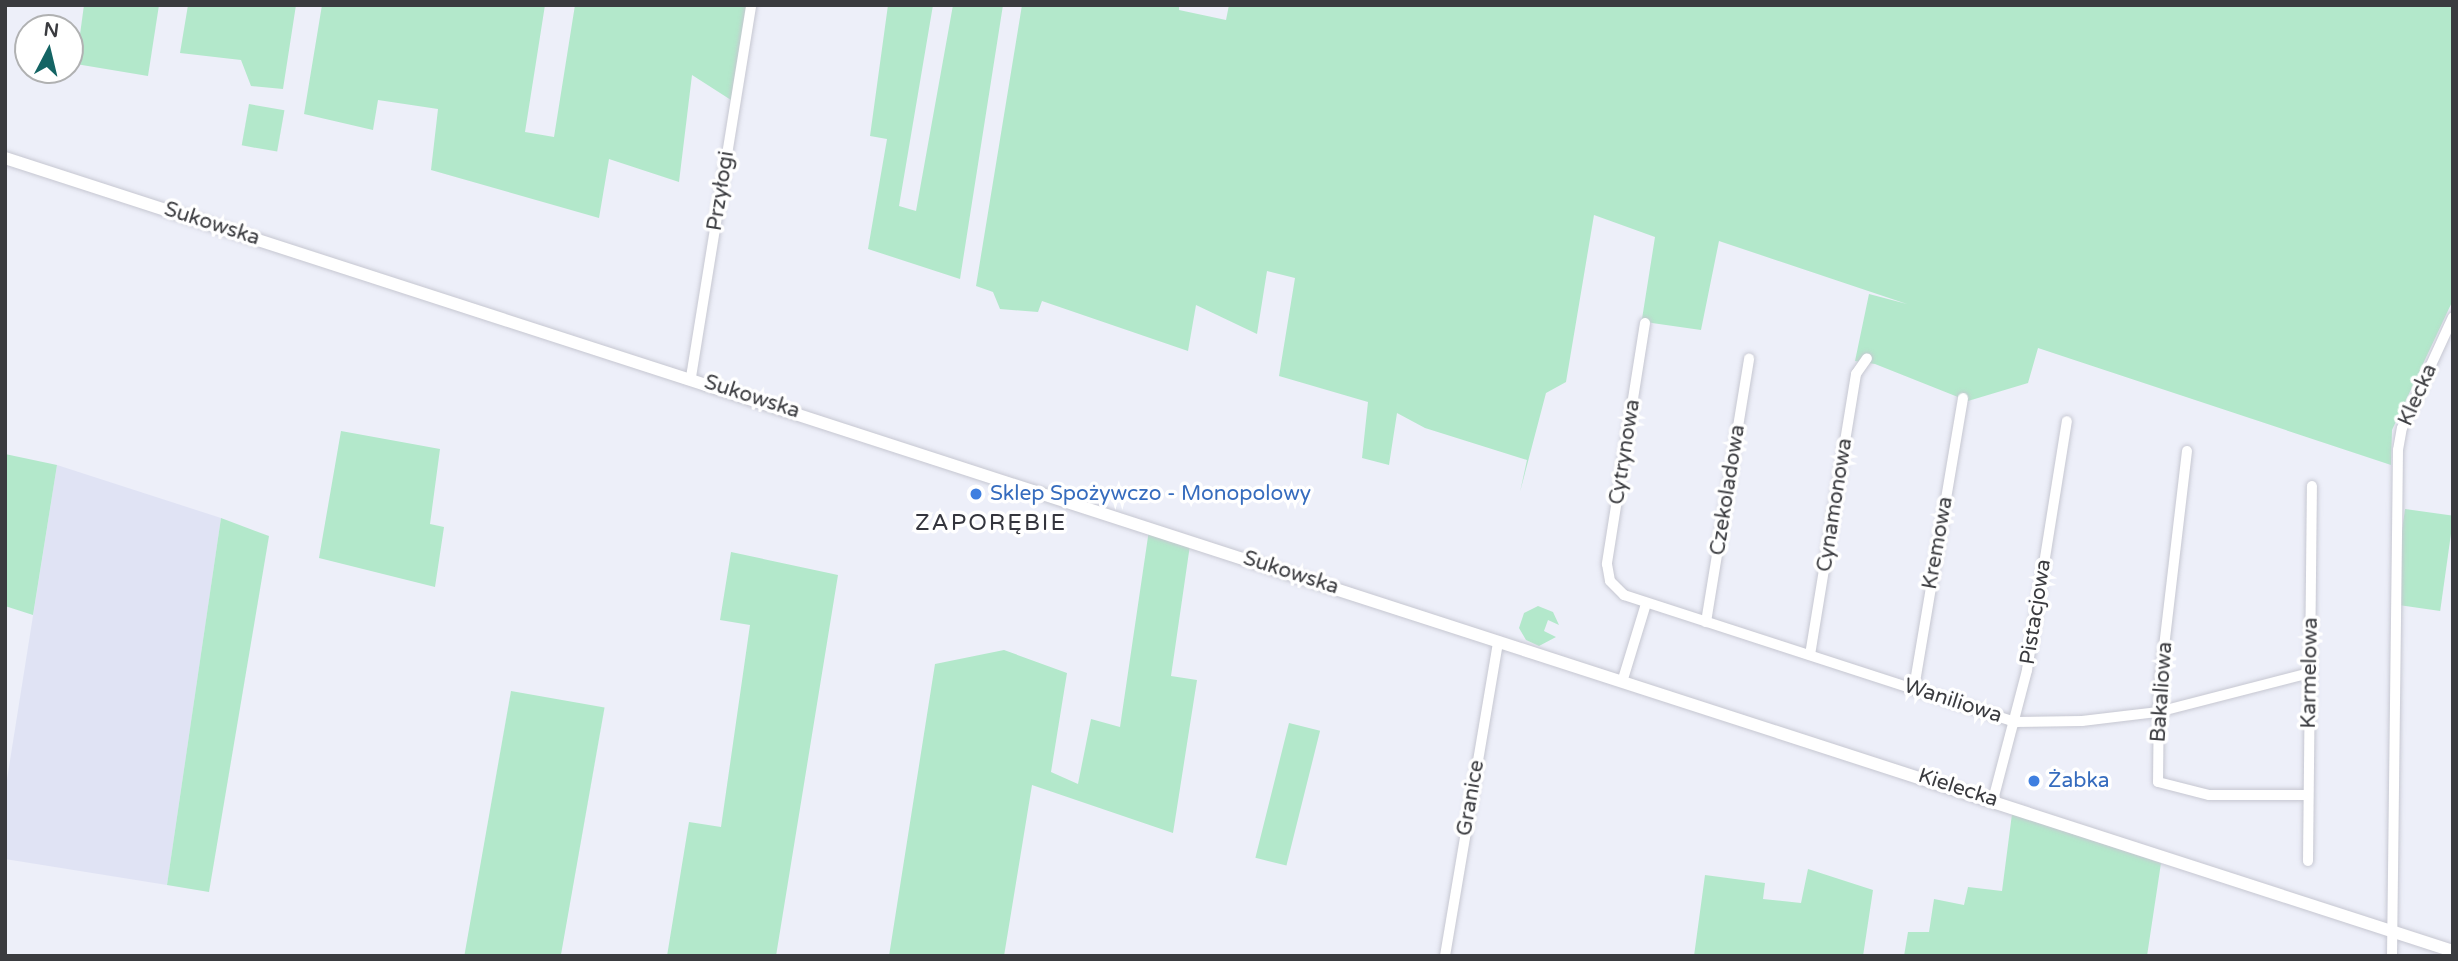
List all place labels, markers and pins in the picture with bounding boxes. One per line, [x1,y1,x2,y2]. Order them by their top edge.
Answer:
place label: Sklep Spożywczo - Monopolowy [990,481,1311,507]
marker: Sklep Spożywczo - Monopolowy [968,486,984,502]
place label: Żabka [2048,768,2109,794]
marker: Żabka [2026,773,2042,789]

